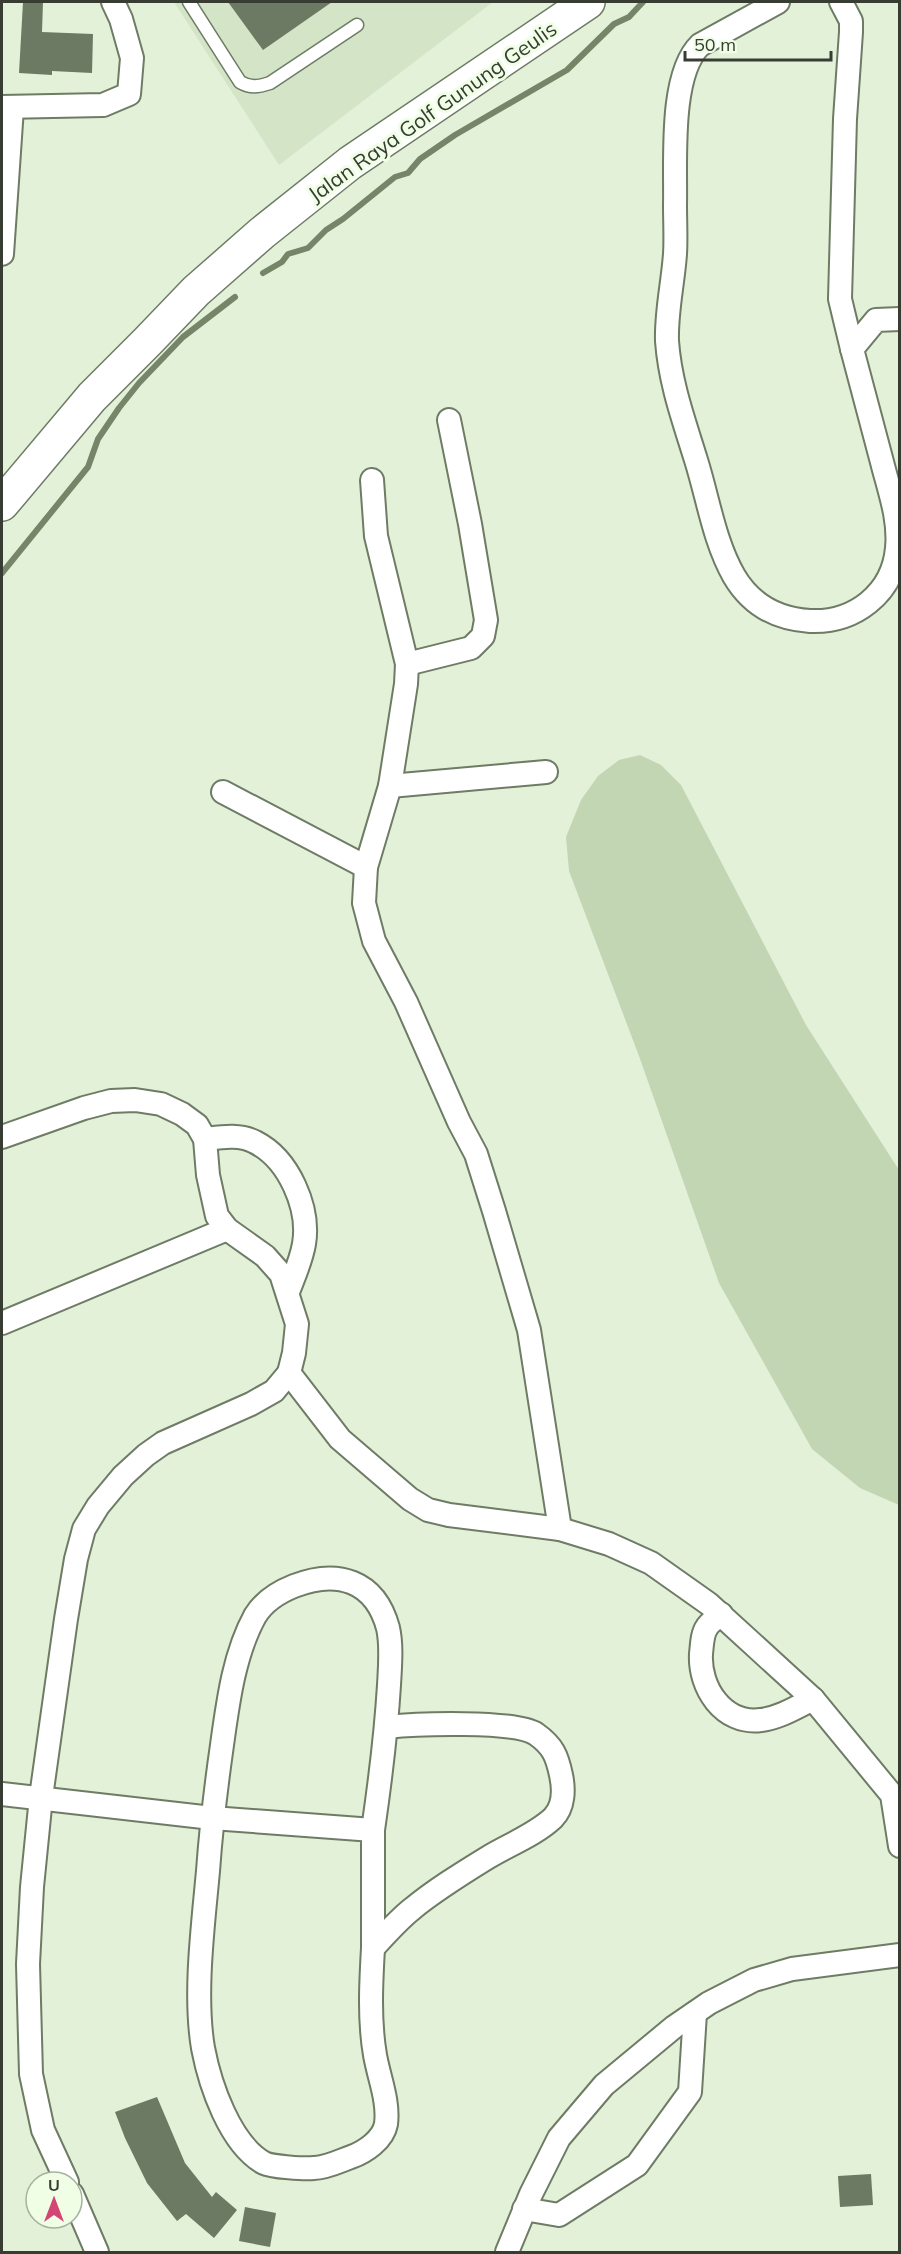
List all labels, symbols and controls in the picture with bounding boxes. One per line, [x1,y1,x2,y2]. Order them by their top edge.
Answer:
street label: Jalan Raya Golf Gunung Geulis [303,15,561,207]
scale bar [685,24,830,62]
text: 50 m [694,33,736,56]
north arrow [24,2170,84,2230]
text: U [48,2175,60,2195]

